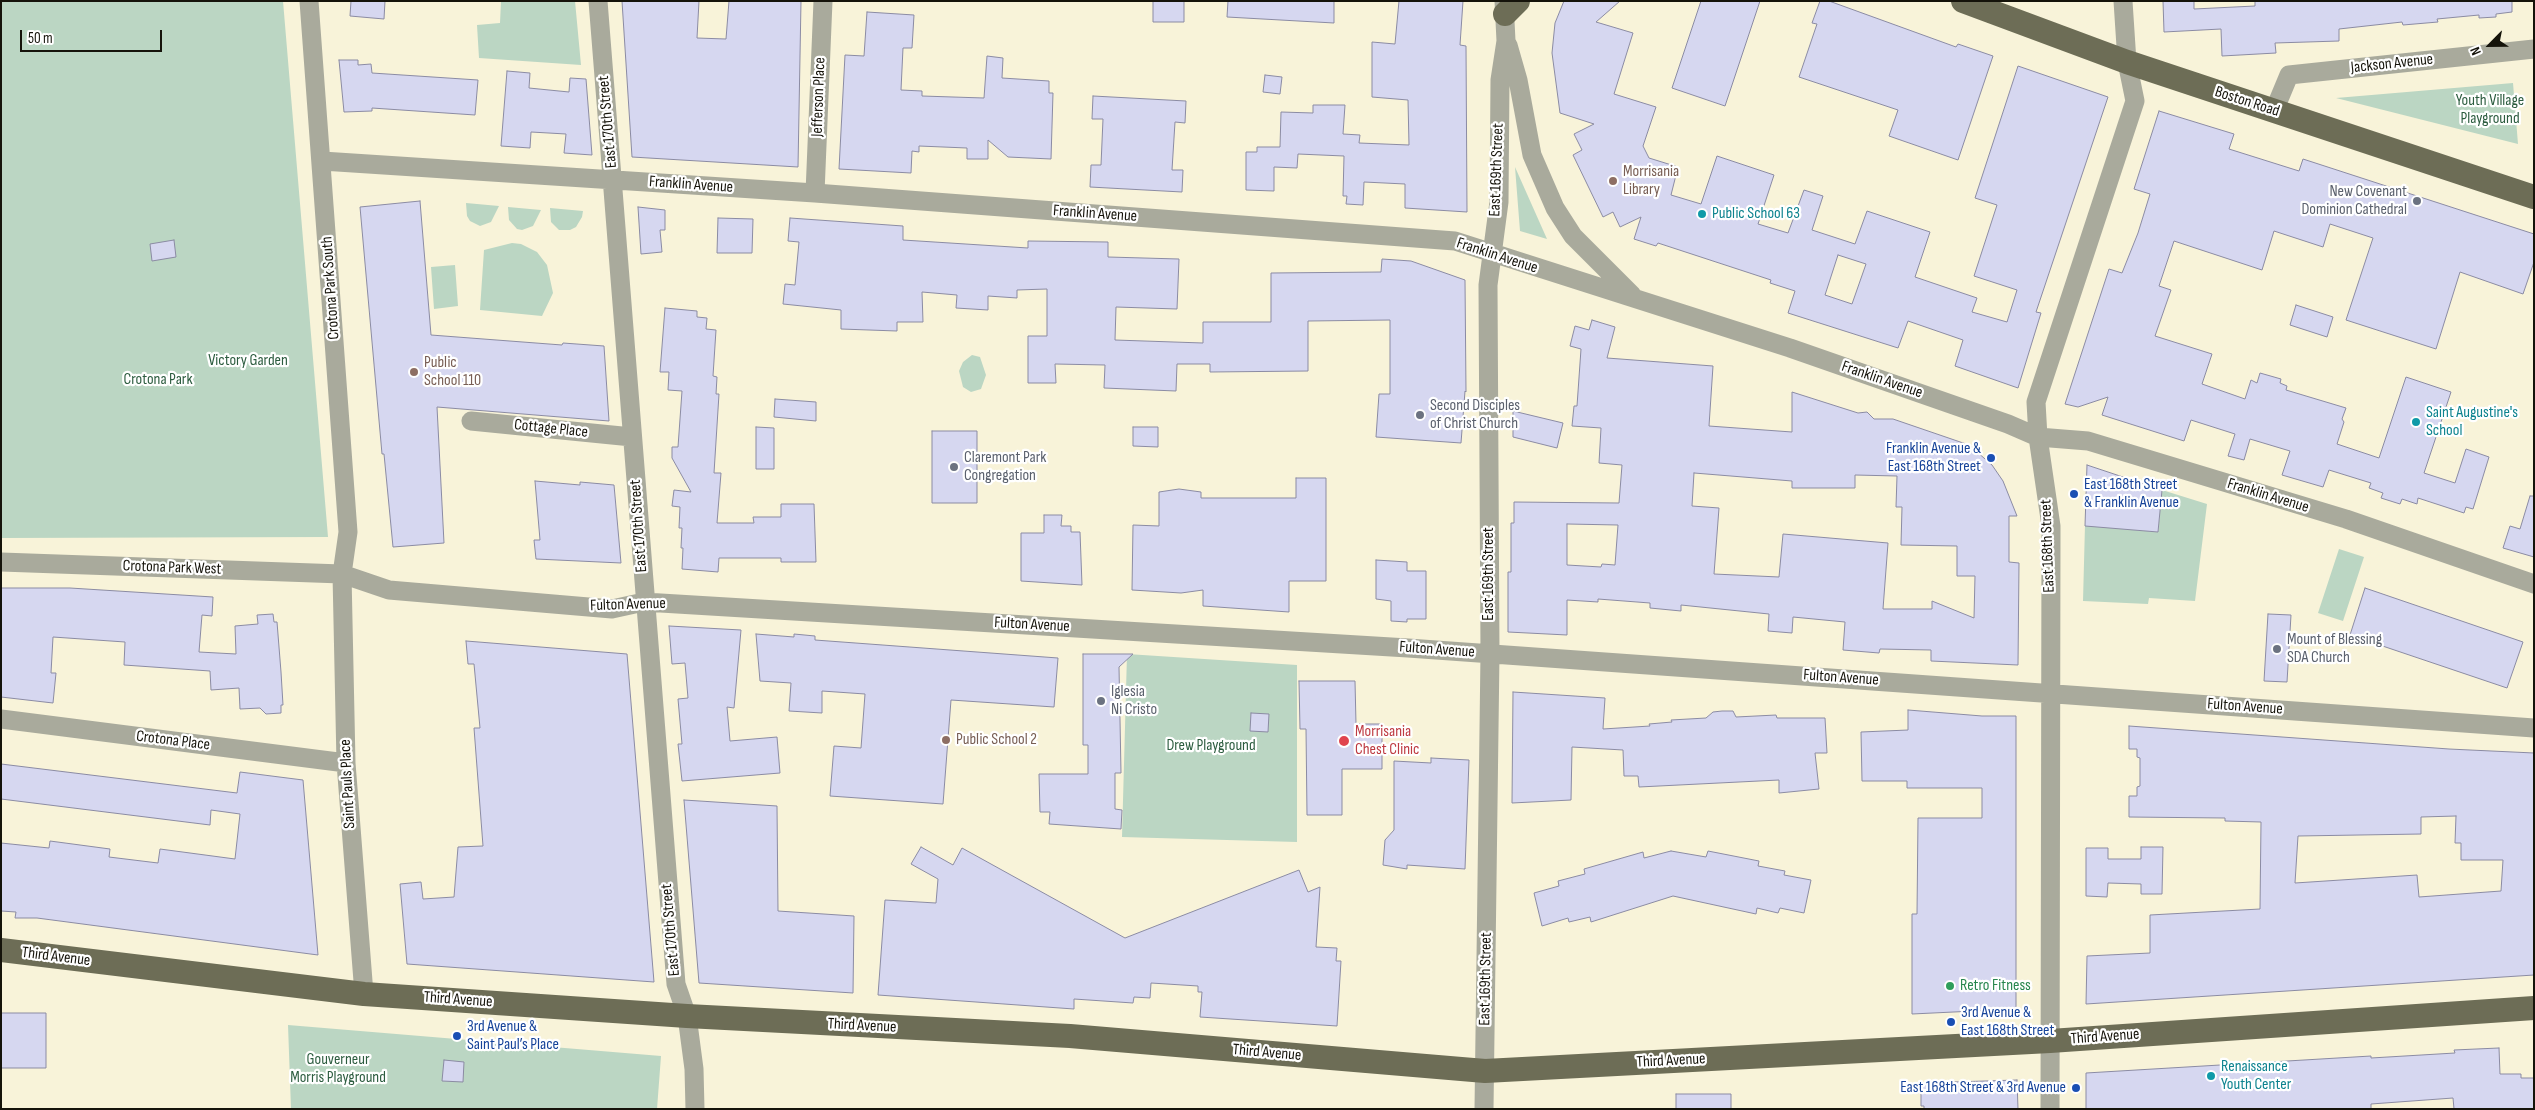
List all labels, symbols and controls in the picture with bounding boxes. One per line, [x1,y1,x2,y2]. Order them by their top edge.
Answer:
scale bar [22,20,165,52]
north arrow [2465,20,2515,70]
text: 50 m [28,29,53,48]
text: N [2466,44,2485,58]
street label: Jackson Avenue [2350,50,2434,78]
street label: Jefferson Place [808,57,830,137]
street label: East 170th Street [594,75,622,169]
street label: Boston Road [2212,83,2282,121]
park label: Youth Village Playground [2456,91,2524,129]
street label: East 169th Street [1486,123,1508,217]
place label: Morrisania Library [1623,162,1679,200]
street label: Franklin Avenue [648,172,734,198]
marker: Morrisania Library [1607,175,1619,187]
place label: New Covenant Dominion Cathedral [2301,182,2407,220]
marker: New Covenant Dominion Cathedral [2411,195,2423,207]
street label: Franklin Avenue [1052,201,1138,227]
place label: Public School 63 [1712,204,1800,224]
marker: Public School 63 [1696,208,1708,220]
street label: Franklin Avenue [1454,234,1540,278]
street label: Crotona Park South [318,236,344,340]
park label: Victory Garden [208,351,288,371]
place label: Public School 110 [424,353,481,391]
street label: Franklin Avenue [1839,357,1925,403]
marker: Public School 110 [408,366,420,378]
park label: Crotona Park [123,370,193,390]
place label: Second Disciples of Christ Church [1430,396,1520,434]
place label: Saint Augustine's School [2426,403,2518,441]
marker: Second Disciples of Christ Church [1414,409,1426,421]
street label: Cottage Place [513,416,589,442]
marker: Saint Augustine's School [2410,416,2422,428]
place label: Franklin Avenue & East 168th Street [1886,439,1981,477]
place label: Claremont Park Congregation [964,448,1046,486]
marker: Franklin Avenue & East 168th Street [1985,452,1997,464]
marker: Claremont Park Congregation [948,461,960,473]
street label: Franklin Avenue [2225,474,2311,518]
place label: East 168th Street & Franklin Avenue [2084,475,2179,513]
street label: East 170th Street [626,479,652,573]
marker: East 168th Street & Franklin Avenue [2068,488,2080,500]
street label: East 168th Street [2037,499,2059,593]
street label: East 169th Street [1479,527,1499,621]
street label: Crotona Park West [122,557,222,579]
street label: Fulton Avenue [590,594,666,616]
street label: Fulton Avenue [994,613,1070,637]
place label: Mount of Blessing SDA Church [2287,630,2382,668]
street label: Fulton Avenue [1399,638,1475,662]
marker: Mount of Blessing SDA Church [2271,643,2283,655]
street label: Fulton Avenue [1803,666,1879,690]
place label: Iglesia Ni Cristo [1111,682,1157,720]
marker: Iglesia Ni Cristo [1095,695,1107,707]
street label: Fulton Avenue [2207,695,2283,719]
place label: Morrisania Chest Clinic [1355,722,1419,760]
street label: Crotona Place [135,727,211,755]
place label: Public School 2 [956,730,1037,750]
marker: Public School 2 [940,734,952,746]
marker: Morrisania Chest Clinic [1337,734,1351,748]
park label: Drew Playground [1166,736,1256,756]
street label: Saint Pauls Place [336,739,360,829]
street label: East 170th Street [657,883,685,977]
street label: East 169th Street [1476,932,1496,1026]
street label: Third Avenue [21,943,91,971]
place label: Retro Fitness [1960,976,2031,996]
marker: Retro Fitness [1944,980,1956,992]
street label: Third Avenue [423,988,493,1012]
place label: 3rd Avenue & East 168th Street [1961,1003,2054,1041]
street label: Third Avenue [827,1015,897,1037]
marker: 3rd Avenue & East 168th Street [1945,1016,1957,1028]
place label: 3rd Avenue & Saint Paul’s Place [467,1017,559,1055]
street label: Third Avenue [2070,1025,2140,1049]
marker: 3rd Avenue & Saint Paul’s Place [451,1030,463,1042]
street label: Third Avenue [1232,1040,1302,1066]
park label: Gouverneur Morris Playground [290,1050,386,1088]
street label: Third Avenue [1636,1050,1706,1072]
place label: Renaissance Youth Center [2221,1057,2291,1095]
marker: Renaissance Youth Center [2205,1070,2217,1082]
place label: East 168th Street & 3rd Avenue [1900,1078,2066,1098]
marker: East 168th Street & 3rd Avenue [2070,1082,2082,1094]

